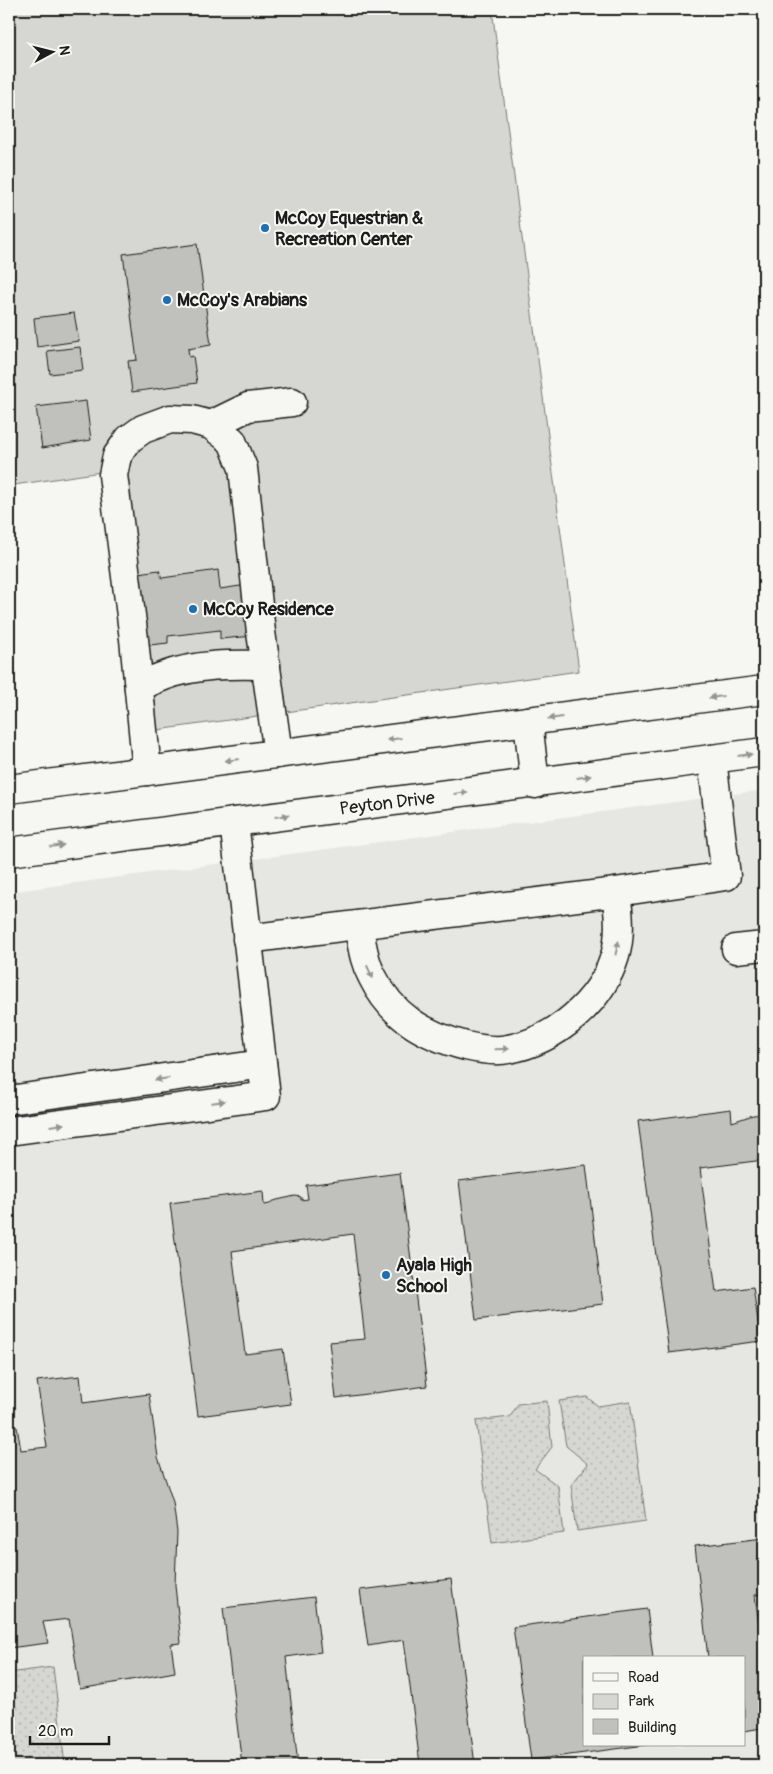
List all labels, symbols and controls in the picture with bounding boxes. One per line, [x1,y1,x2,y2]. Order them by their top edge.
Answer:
north arrow [28,28,78,78]
text: N [55,45,73,56]
place label: McCoy Equestrian & Recreation Center [275,207,423,251]
marker: McCoy Equestrian & Recreation Center [259,222,271,234]
place label: McCoy's Arabians [177,289,308,312]
marker: McCoy's Arabians [161,294,173,306]
place label: McCoy Residence [203,598,335,621]
marker: McCoy Residence [187,603,199,615]
one-way arrow [708,693,724,701]
one-way arrow [546,714,562,722]
one-way arrow [385,735,401,743]
one-way arrow [737,751,753,759]
one-way arrow [224,756,240,764]
one-way arrow [576,773,592,781]
street label: Peyton Drive [338,786,436,821]
one-way arrow [453,789,469,797]
one-way arrow [274,812,290,820]
one-way arrow [49,841,65,849]
one-way arrow [613,941,621,956]
one-way arrow [366,965,374,979]
one-way arrow [494,1045,510,1053]
one-way arrow [154,1075,170,1083]
one-way arrow [210,1098,226,1106]
one-way arrow [49,1120,65,1128]
place label: Ayala High School [396,1254,472,1298]
marker: Ayala High School [380,1269,392,1281]
legend [583,1656,746,1746]
text: Road [628,1668,659,1687]
text: Park [628,1692,655,1711]
scale bar [30,1714,109,1746]
text: Building [628,1718,676,1737]
text: 20 m [38,1722,73,1741]

